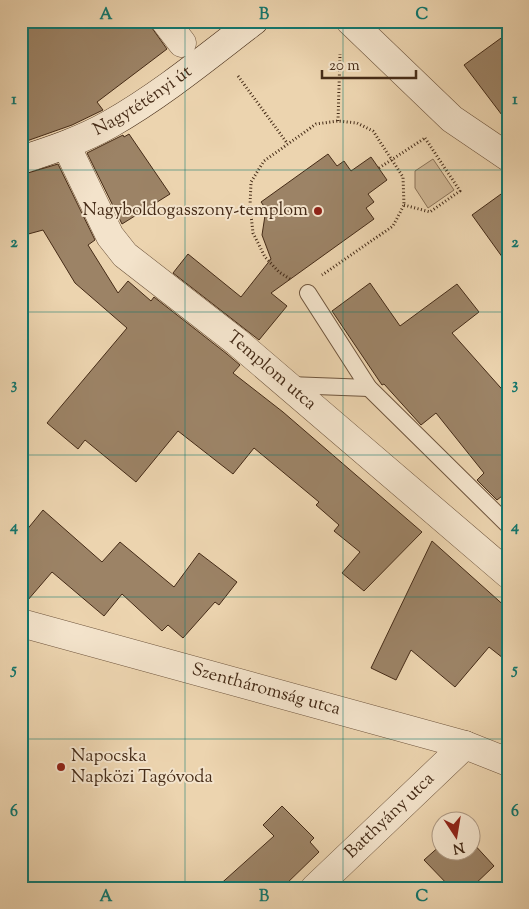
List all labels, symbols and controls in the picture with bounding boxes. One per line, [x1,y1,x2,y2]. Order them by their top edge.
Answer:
text: A [100,4,113,27]
text: B [259,4,269,27]
text: C [416,4,429,27]
scale bar [322,48,415,80]
text: 20 m [329,56,360,77]
street label: Nagytétényi út [89,60,198,144]
text: 1 [11,89,17,112]
text: 1 [512,89,518,112]
place label: Nagyboldogasszony-templom [82,198,308,224]
marker: Nagyboldogasszony-templom [312,205,324,217]
text: 2 [10,232,18,255]
text: 2 [511,232,519,255]
street label: Templom utca [221,325,322,417]
text: 3 [11,374,18,397]
text: 3 [512,374,519,397]
text: 4 [9,516,18,539]
text: 4 [510,516,519,539]
street label: Szentháromság utca [189,657,343,723]
text: 5 [9,659,17,682]
text: 5 [510,659,518,682]
place label: Napocska Napközi Tagóvoda [71,744,213,791]
marker: Napocska Napközi Tagóvoda [55,761,67,773]
street label: Batthyány utca [340,767,441,865]
text: 6 [10,801,18,824]
text: 6 [511,801,519,824]
north arrow [432,812,482,862]
text: N [451,836,466,858]
text: A [100,886,113,909]
text: B [259,886,269,909]
text: C [416,886,429,909]

